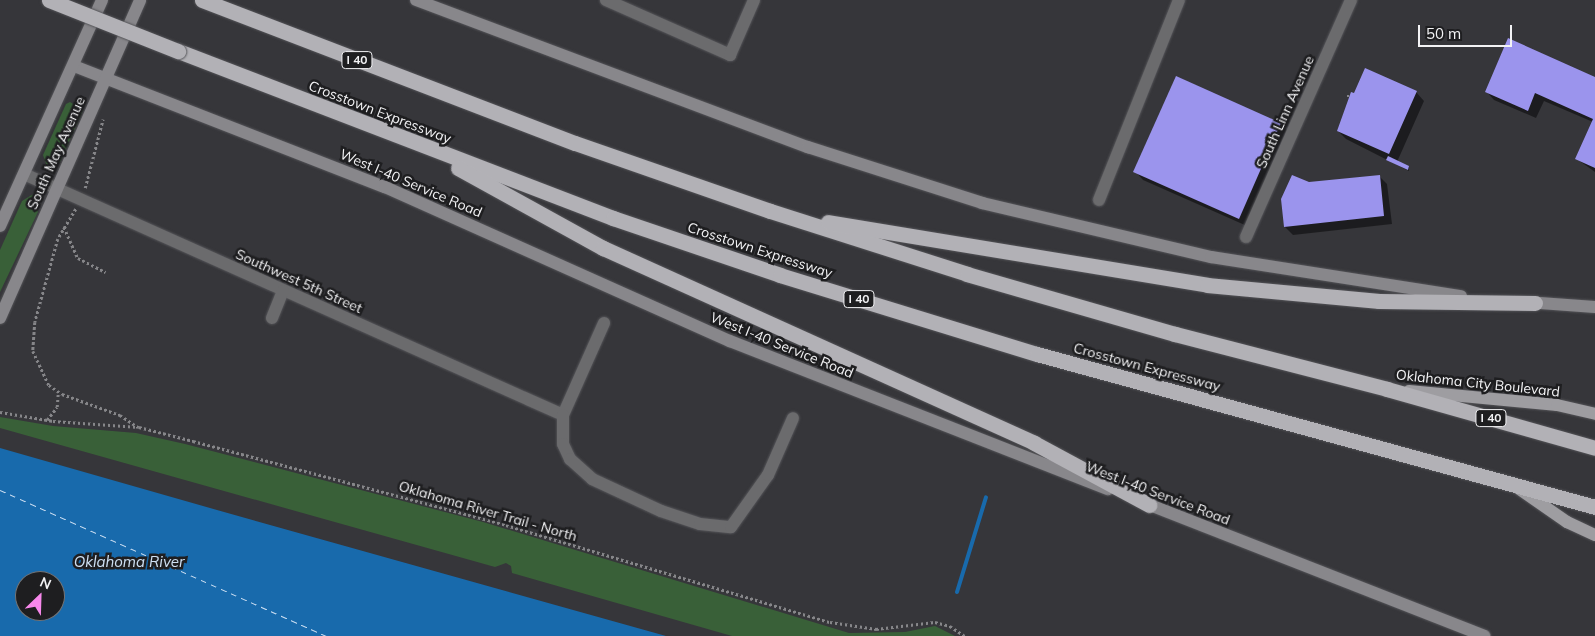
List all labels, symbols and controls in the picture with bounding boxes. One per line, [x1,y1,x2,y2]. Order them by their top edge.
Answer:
scale bar [1420,15,1514,47]
text: 50 m [1426,24,1461,43]
road number: I 40 [341,50,373,70]
street label: South Linn Avenue [1253,53,1317,171]
street label: Crosstown Expressway [306,77,454,147]
street label: South May Avenue [24,94,88,212]
street label: West I-40 Service Road [337,145,485,221]
street label: Crosstown Expressway [685,219,835,281]
street label: Southwest 5th Street [233,246,365,316]
road number: I 40 [843,290,875,308]
street label: West I-40 Service Road [708,309,856,381]
street label: Crosstown Expressway [1072,339,1222,395]
street label: Oklahoma City Boulevard [1395,366,1561,400]
road number: I 40 [1475,408,1507,428]
street label: West I-40 Service Road [1084,458,1232,528]
street label: Oklahoma River Trail - North [397,477,579,545]
water label: Oklahoma River [74,553,184,571]
north arrow [15,571,65,621]
text: N [37,573,54,594]

